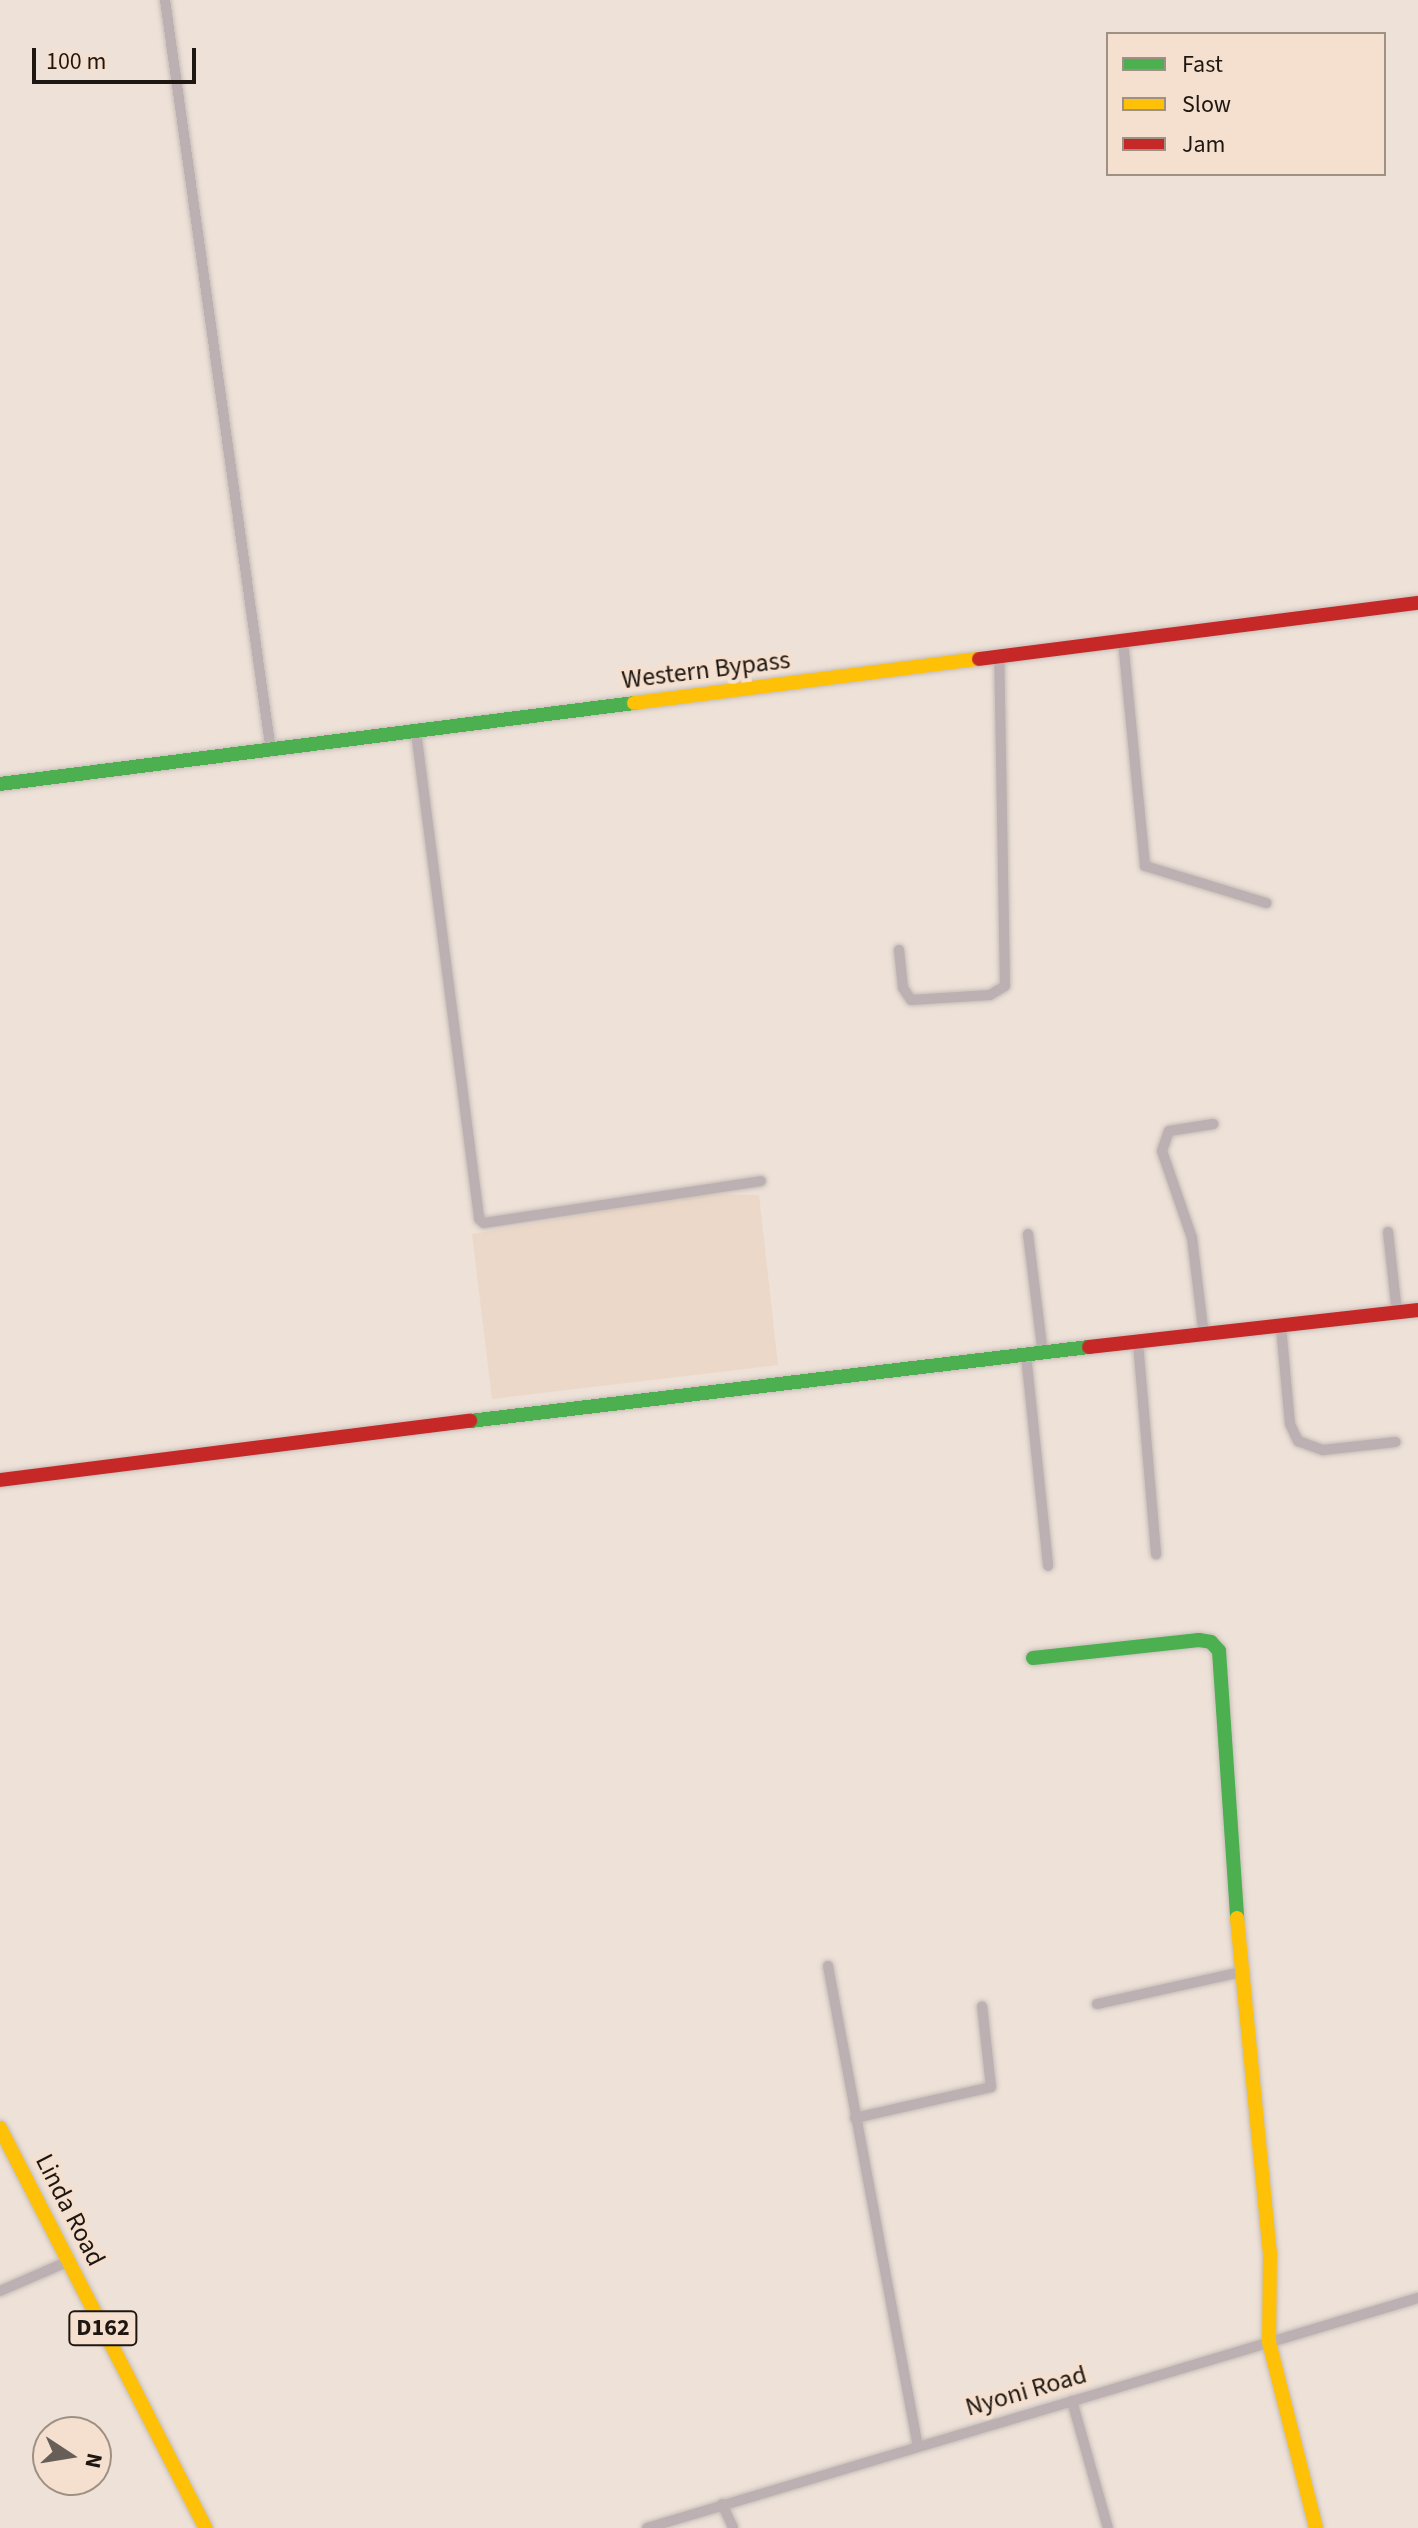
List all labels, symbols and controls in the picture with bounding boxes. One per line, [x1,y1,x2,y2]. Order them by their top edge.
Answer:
scale bar [36,32,200,82]
legend [1106,32,1386,176]
text: 100 m [46,44,106,79]
text: Fast [1182,47,1223,82]
text: Slow [1182,87,1231,122]
text: Jam [1182,127,1226,162]
street label: Western Bypass [620,644,792,696]
street label: Linda Road [28,2149,112,2271]
road number: D162 [67,2308,139,2348]
street label: Nyoni Road [962,2359,1090,2423]
north arrow [32,2416,112,2496]
text: N [76,2450,111,2471]

